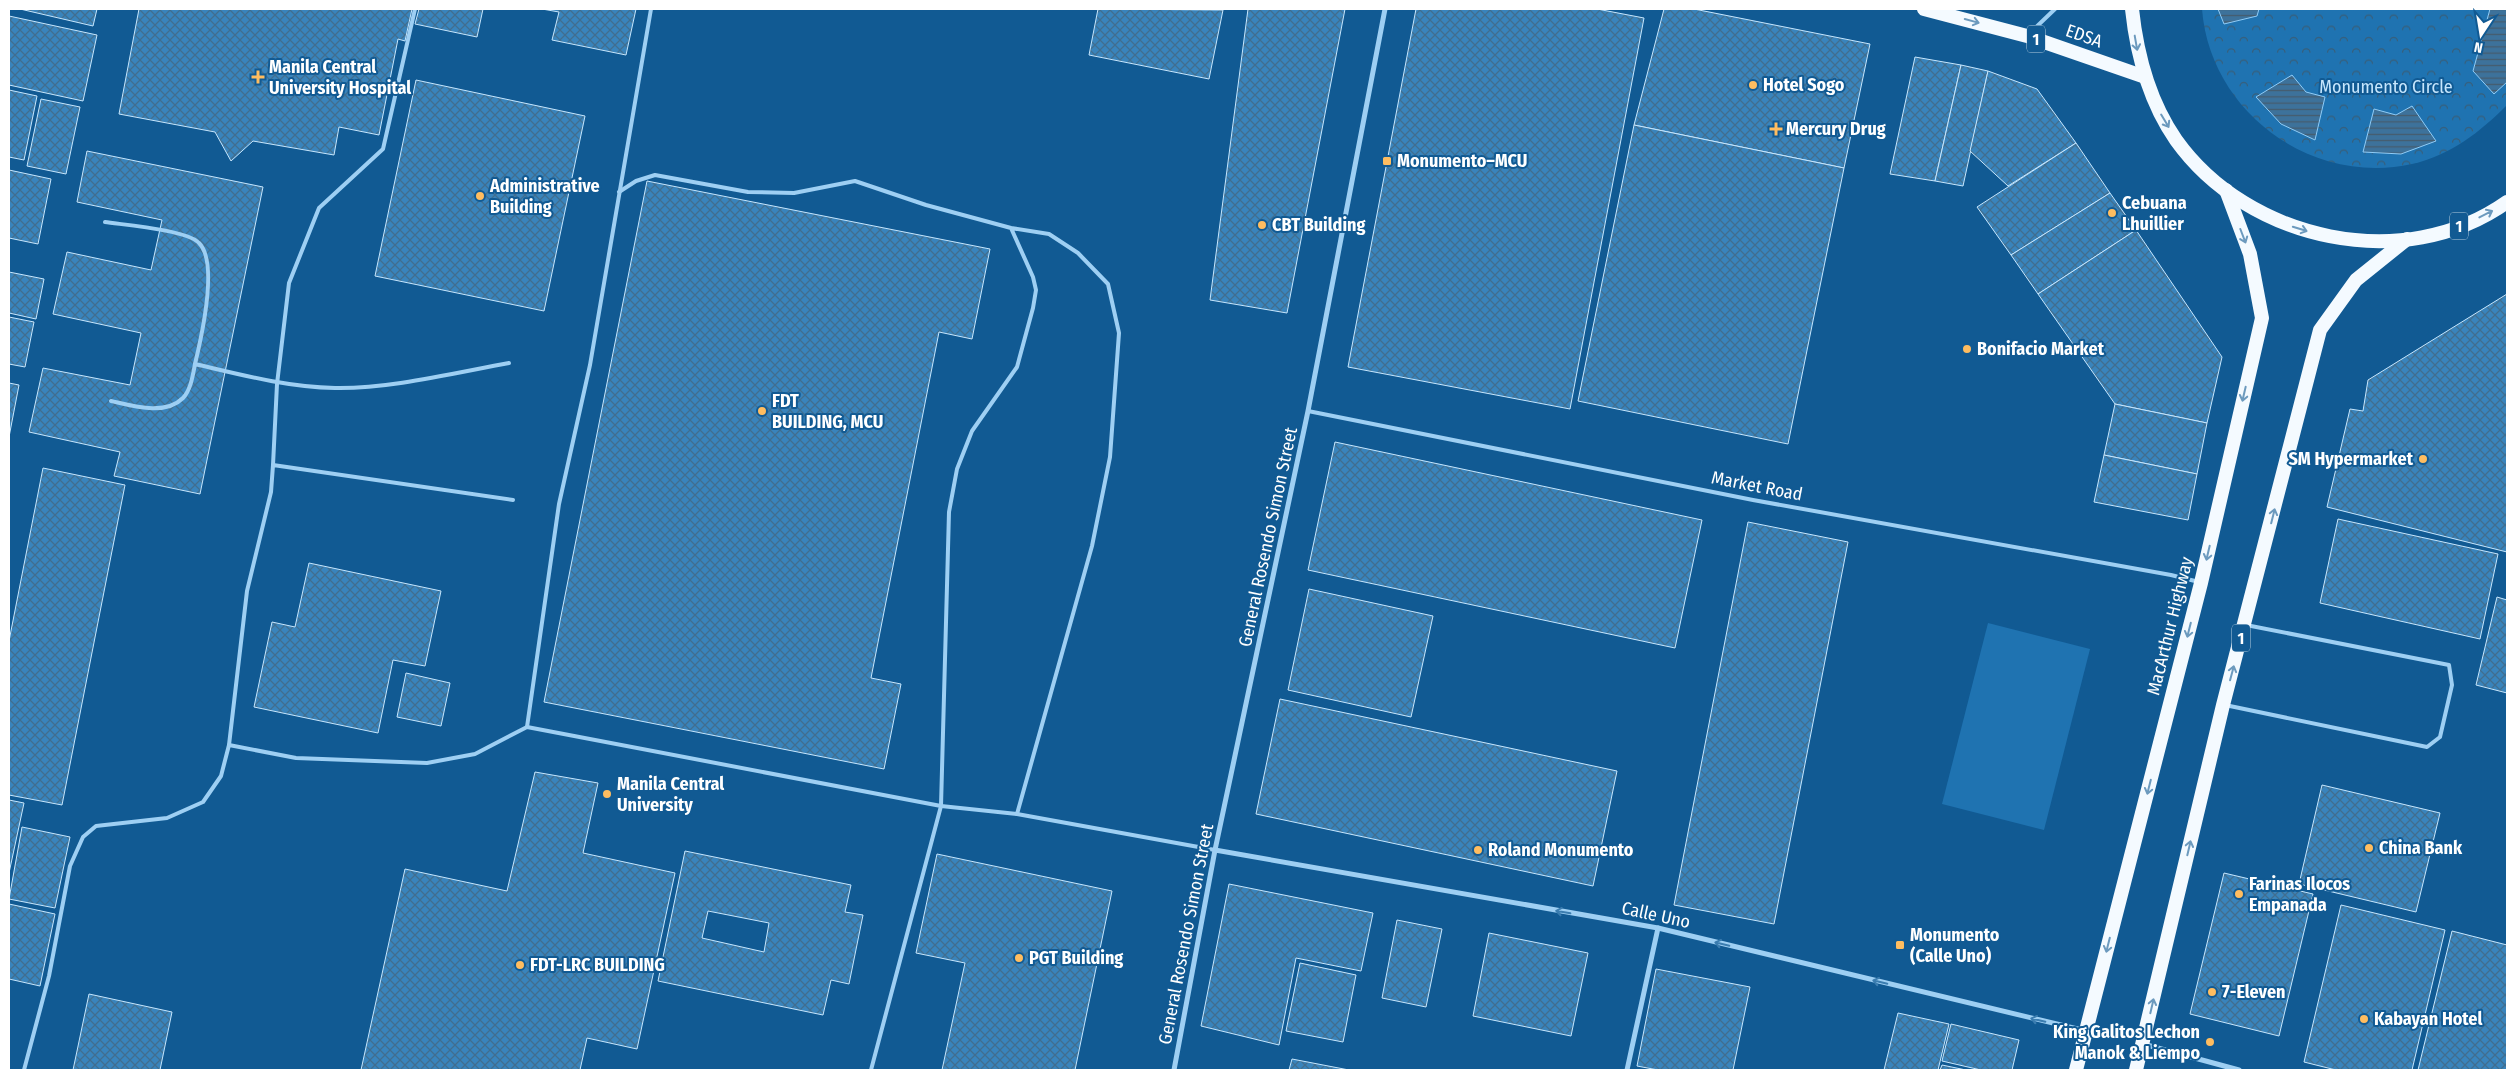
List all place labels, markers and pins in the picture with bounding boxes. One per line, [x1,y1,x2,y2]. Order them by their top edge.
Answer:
place label: Manila Central University Hospital [269,56,411,99]
marker: Manila Central University Hospital [251,70,265,84]
place label: Hotel Sogo [1763,74,1845,96]
marker: Hotel Sogo [1747,79,1759,91]
place label: Mercury Drug [1786,118,1886,140]
marker: Mercury Drug [1770,123,1782,135]
place label: Monumento–MCU [1397,150,1527,172]
marker: Monumento–MCU [1381,155,1393,167]
place label: Administrative Building [489,175,600,218]
marker: Administrative Building [474,190,486,202]
place label: Cebuana Lhuillier [2122,192,2187,235]
marker: Cebuana Lhuillier [2106,207,2118,219]
place label: CBT Building [1272,214,1365,236]
marker: CBT Building [1256,219,1268,231]
place label: Bonifacio Market [1977,338,2105,360]
marker: Bonifacio Market [1961,343,1973,355]
place label: FDT BUILDING, MCU [772,390,883,433]
marker: FDT BUILDING, MCU [756,405,768,417]
place label: SM Hypermarket [2289,448,2414,470]
marker: SM Hypermarket [2417,453,2429,465]
place label: Manila Central University [617,773,724,816]
marker: Manila Central University [601,788,613,800]
place label: China Bank [2379,837,2463,859]
place label: Roland Monumento [1488,839,1634,861]
marker: China Bank [2363,842,2375,854]
marker: Roland Monumento [1472,844,1484,856]
place label: Farinas Ilocos Empanada [2249,873,2350,916]
marker: Farinas Ilocos Empanada [2233,888,2245,900]
place label: Monumento (Calle Uno) [1910,924,2000,967]
marker: Monumento (Calle Uno) [1894,939,1906,951]
place label: PGT Building [1029,947,1123,969]
marker: PGT Building [1013,952,1025,964]
place label: FDT-LRC BUILDING [530,954,665,976]
marker: FDT-LRC BUILDING [514,959,526,971]
place label: 7-Eleven [2222,981,2285,1003]
marker: 7-Eleven [2206,986,2218,998]
place label: Kabayan Hotel [2374,1008,2482,1030]
marker: Kabayan Hotel [2358,1013,2370,1025]
place label: King Galitos Lechon Manok & Liempo [2053,1021,2200,1064]
marker: King Galitos Lechon Manok & Liempo [2204,1036,2216,1048]

